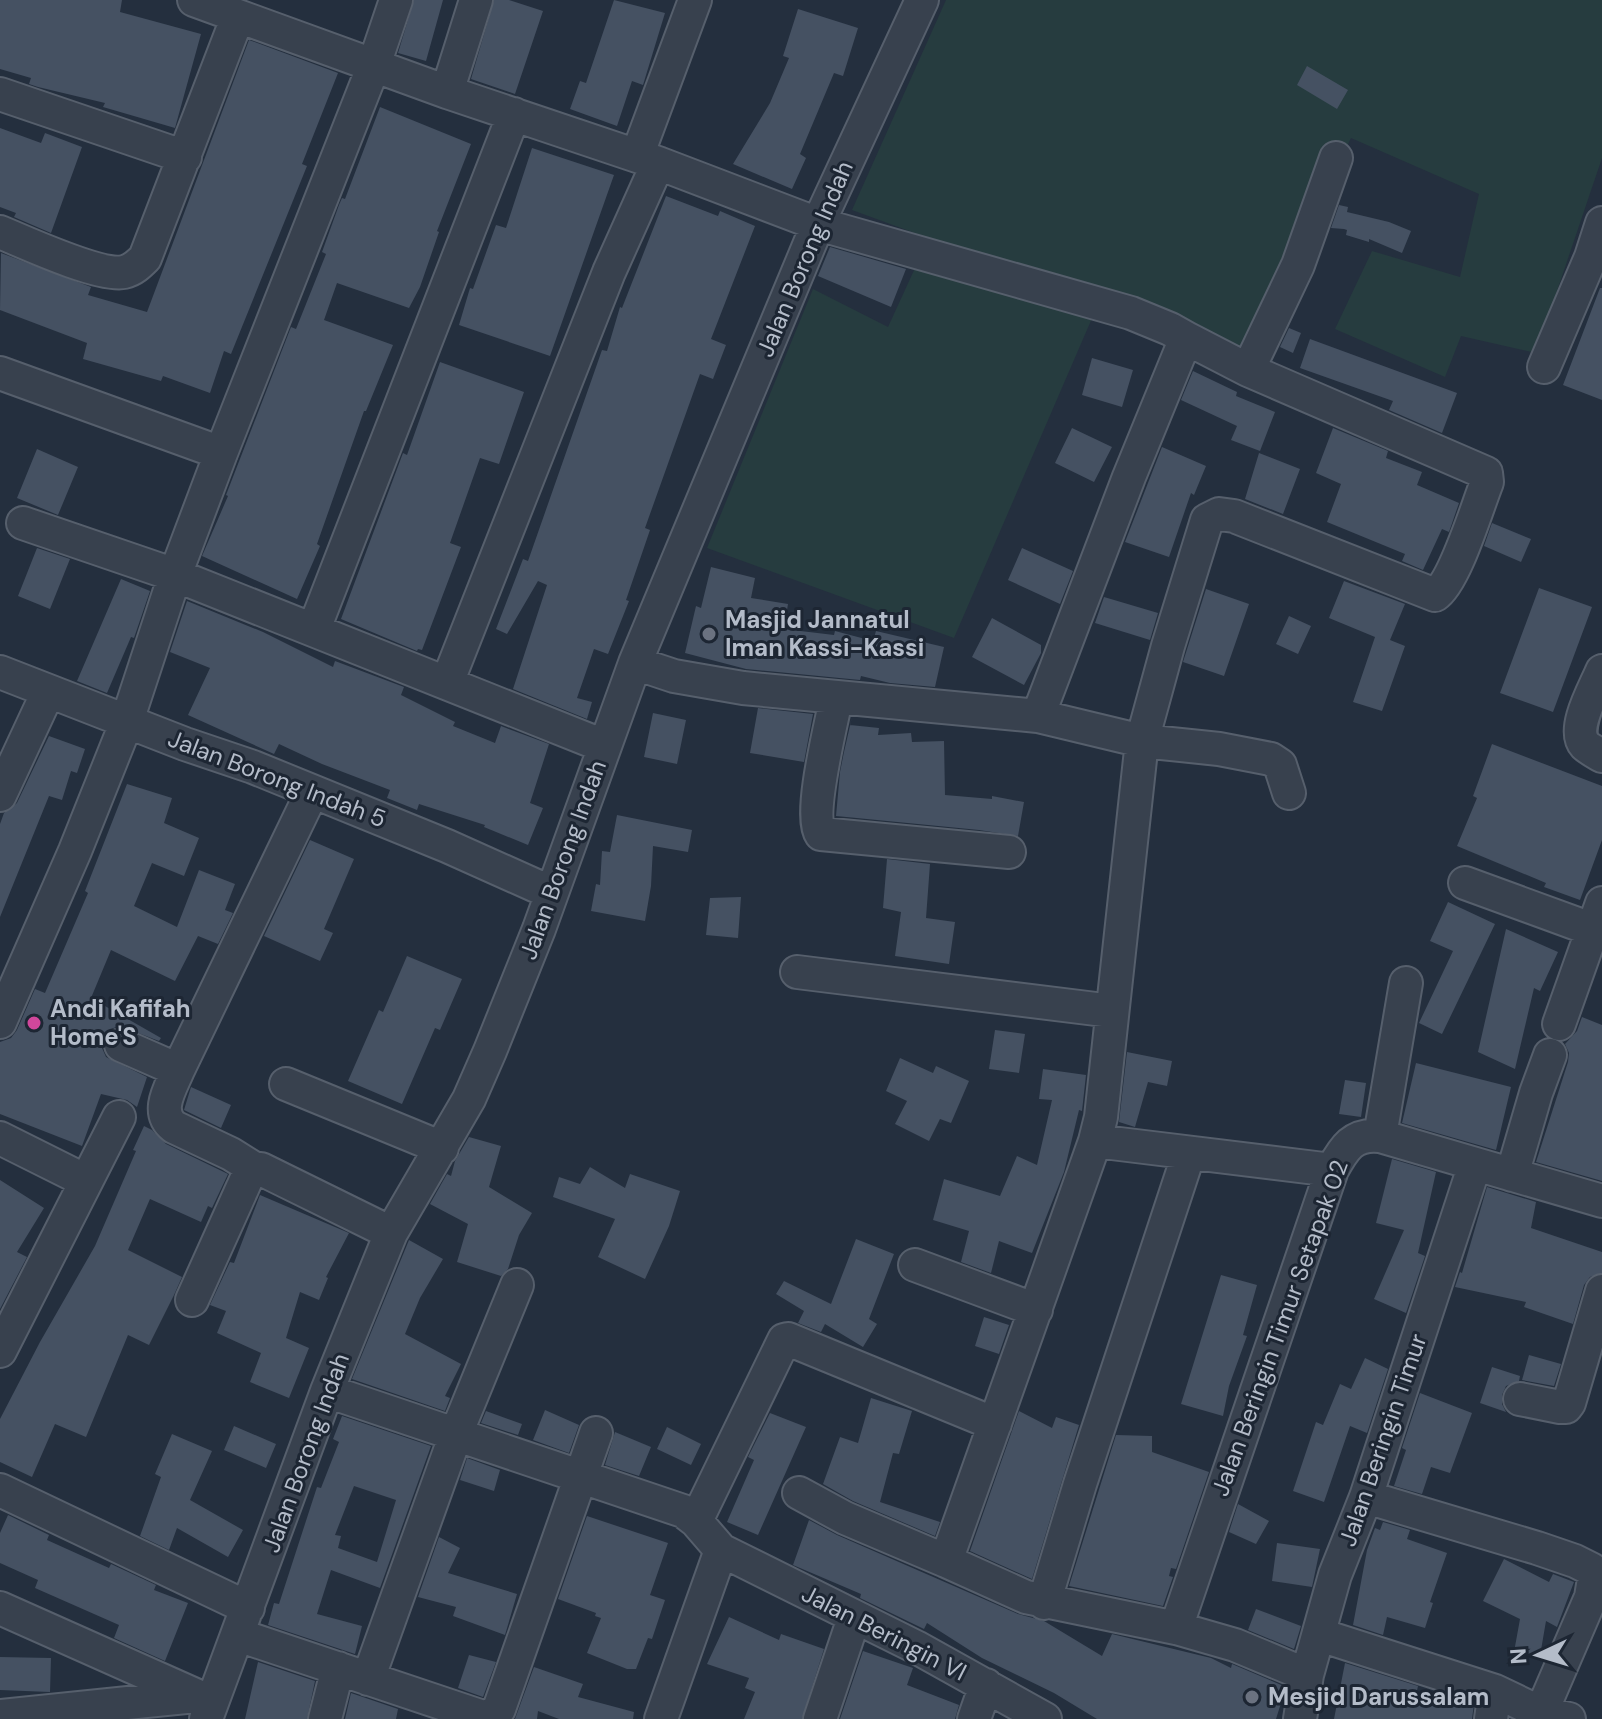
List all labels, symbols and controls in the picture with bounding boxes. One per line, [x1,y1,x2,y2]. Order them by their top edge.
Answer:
street label: Jalan Borong Indah [749,156,860,361]
place label: Masjid Jannatul Iman Kassi-Kassi [725,604,924,663]
marker: Masjid Jannatul Iman Kassi-Kassi [700,625,718,643]
street label: Jalan Borong Indah 5 [164,723,391,834]
street label: Jalan Borong Indah [512,756,613,964]
place label: Andi Kafifah Home'S [50,993,191,1052]
marker: Andi Kafifah Home'S [25,1014,43,1032]
street label: Jalan Beringin Timur Setapak 02 [1204,1156,1355,1500]
street label: Jalan Beringin Timur [1332,1329,1433,1550]
street label: Jalan Borong Indah [255,1349,356,1557]
street label: Jalan Beringin VI [796,1578,972,1687]
north arrow [1498,1615,1578,1695]
text: N [1504,1647,1534,1665]
place label: Mesjid Darussalam [1268,1681,1489,1712]
marker: Mesjid Darussalam [1243,1688,1261,1706]

